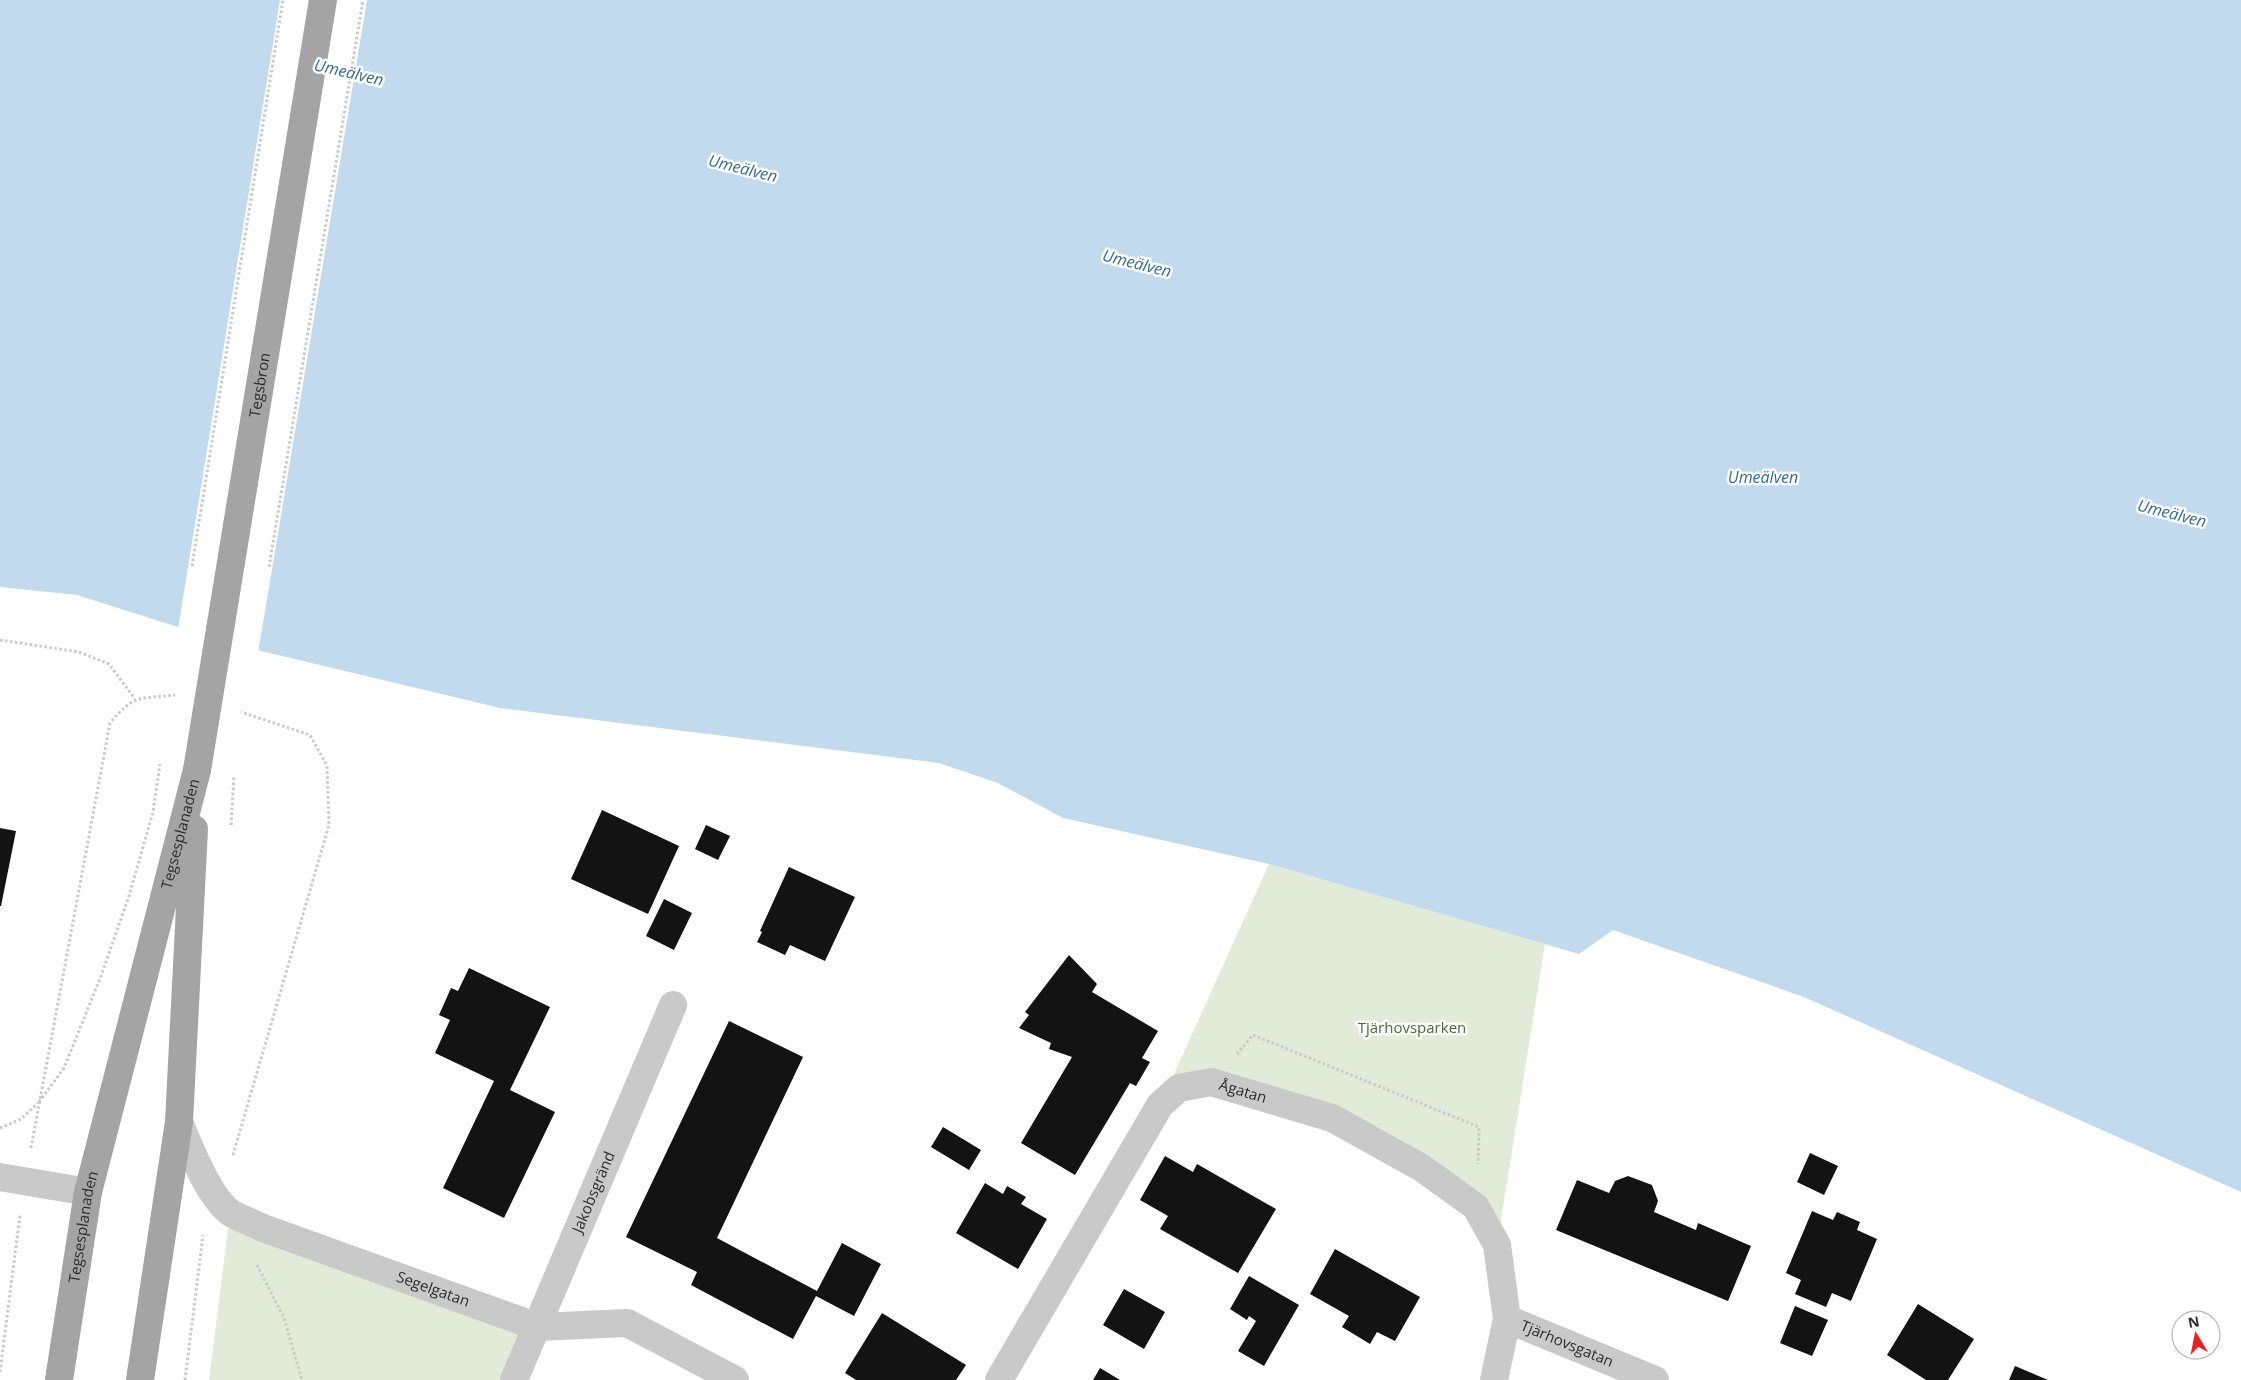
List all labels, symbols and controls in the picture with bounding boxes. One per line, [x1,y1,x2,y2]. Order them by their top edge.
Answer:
water label: Umeälven [312,53,386,91]
water label: Umeälven [706,149,780,187]
water label: Umeälven [1100,244,1174,282]
street label: Tegsbron [244,351,274,419]
water label: Umeälven [1728,466,1798,488]
water label: Umeälven [2135,494,2209,532]
street label: Tegsesplanaden [156,776,203,891]
park label: Tjärhovsparken [1358,1017,1466,1037]
street label: Ågatan [1217,1074,1269,1107]
street label: Jakobsgränd [566,1148,619,1237]
street label: Tegsesplanaden [63,1168,102,1284]
street label: Segelgatan [394,1266,473,1311]
north arrow [2171,1310,2221,1360]
text: N [2186,1311,2201,1332]
street label: Tjärhovsgatan [1518,1315,1617,1371]

